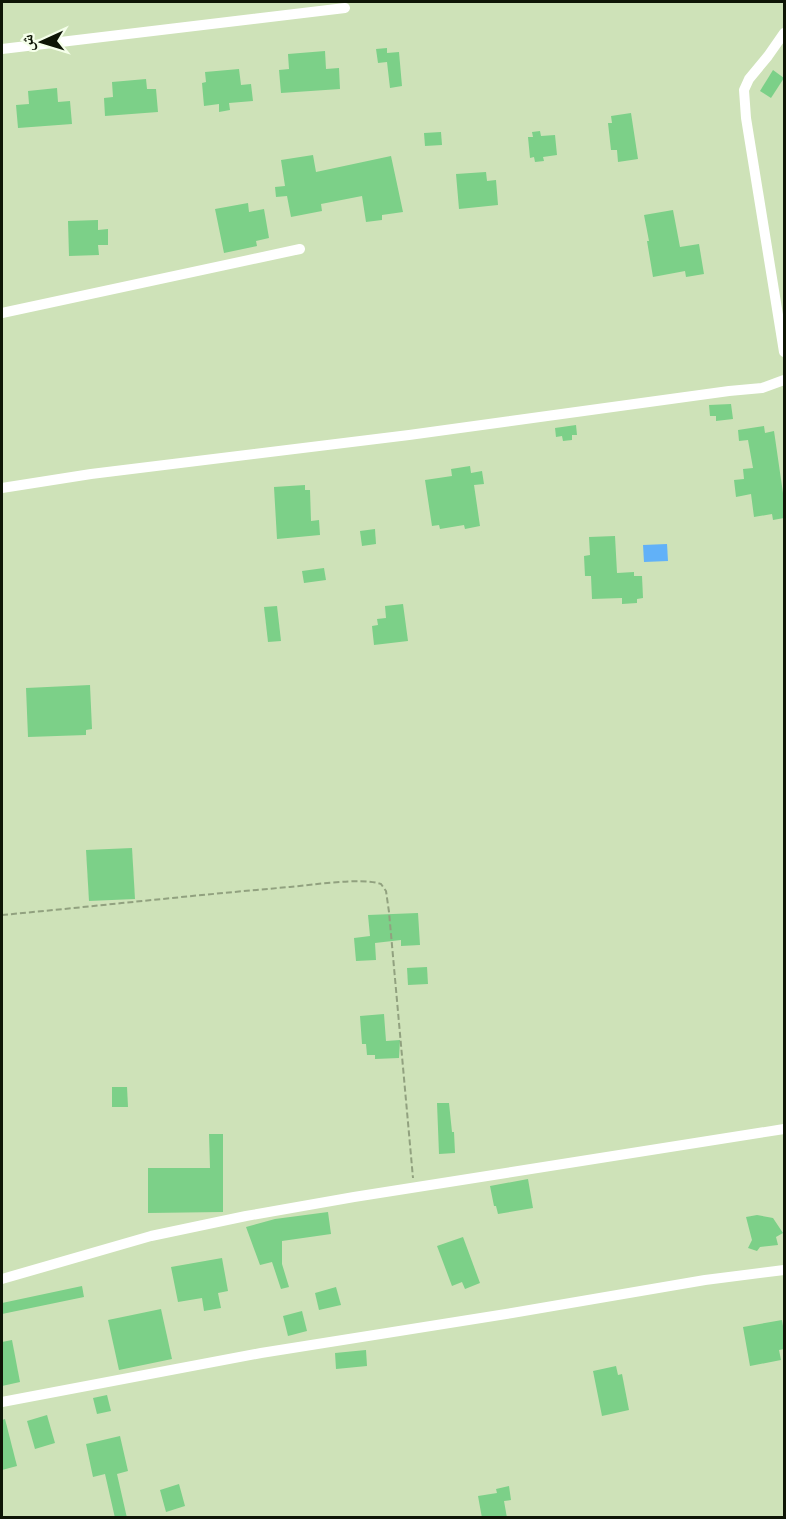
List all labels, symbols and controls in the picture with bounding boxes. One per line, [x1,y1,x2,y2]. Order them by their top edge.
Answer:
north arrow [12,12,72,72]
text: ش [16,34,38,52]

